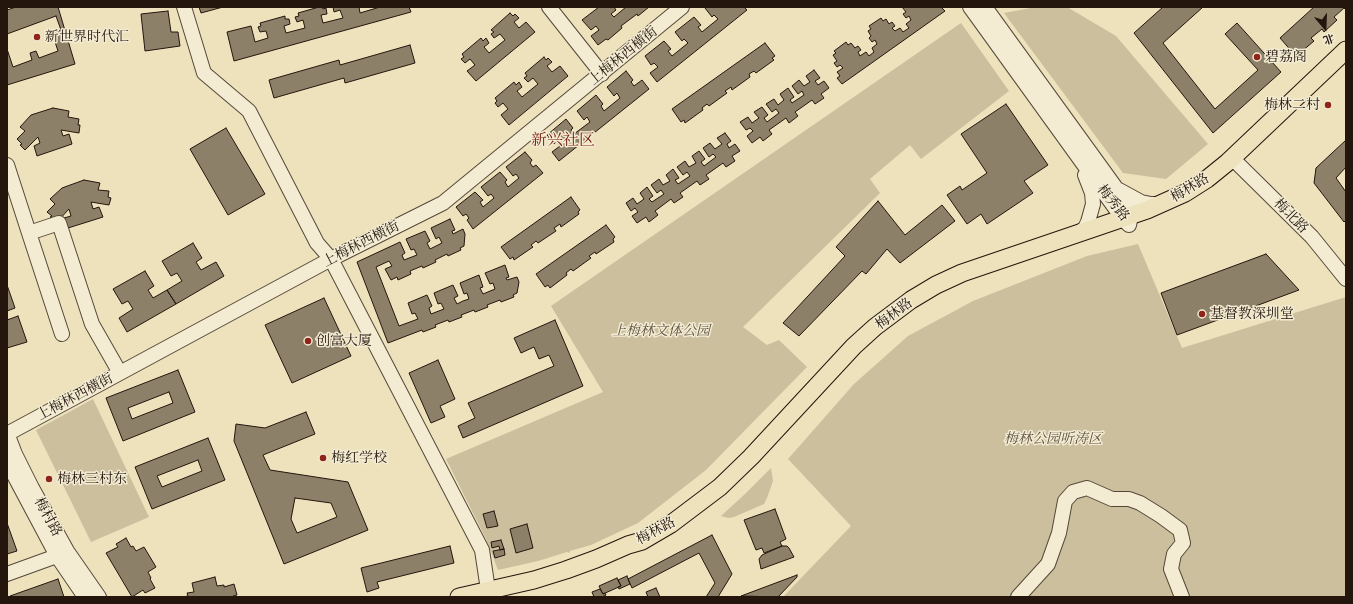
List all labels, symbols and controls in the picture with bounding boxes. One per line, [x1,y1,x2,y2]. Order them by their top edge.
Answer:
north arrow [1305,8,1345,48]
street label: 上梅林西横街 [585,23,661,89]
place label: 新世界时代汇 [45,29,129,45]
text: 北 [1321,31,1336,48]
marker: 新世界时代汇 [32,32,42,42]
place label: 碧荔阁 [1265,49,1307,65]
marker: 碧荔阁 [1252,52,1262,62]
place label: 梅林二村 [1264,97,1320,113]
marker: 梅林二村 [1323,100,1333,110]
district label: 新兴社区 [531,130,595,150]
street label: 梅林路 [1168,170,1212,206]
street label: 梅秀路 [1093,181,1133,225]
street label: 梅北路 [1270,195,1312,237]
street label: 上梅林西横街 [320,217,402,271]
street label: 梅林路 [872,295,916,333]
place label: 基督教深圳堂 [1210,306,1294,322]
marker: 基督教深圳堂 [1197,309,1207,319]
park label: 上梅林文体公园 [612,323,710,339]
place label: 创富大厦 [316,333,372,349]
marker: 创富大厦 [303,336,313,346]
street label: 上梅林西横街 [34,370,116,424]
park label: 梅林公园听涛区 [1004,431,1102,447]
place label: 梅红学校 [331,450,387,466]
marker: 梅红学校 [318,453,328,463]
place label: 梅林三村东 [57,471,127,487]
marker: 梅林三村东 [44,474,54,484]
street label: 梅村路 [30,495,66,539]
street label: 梅林路 [634,514,678,548]

